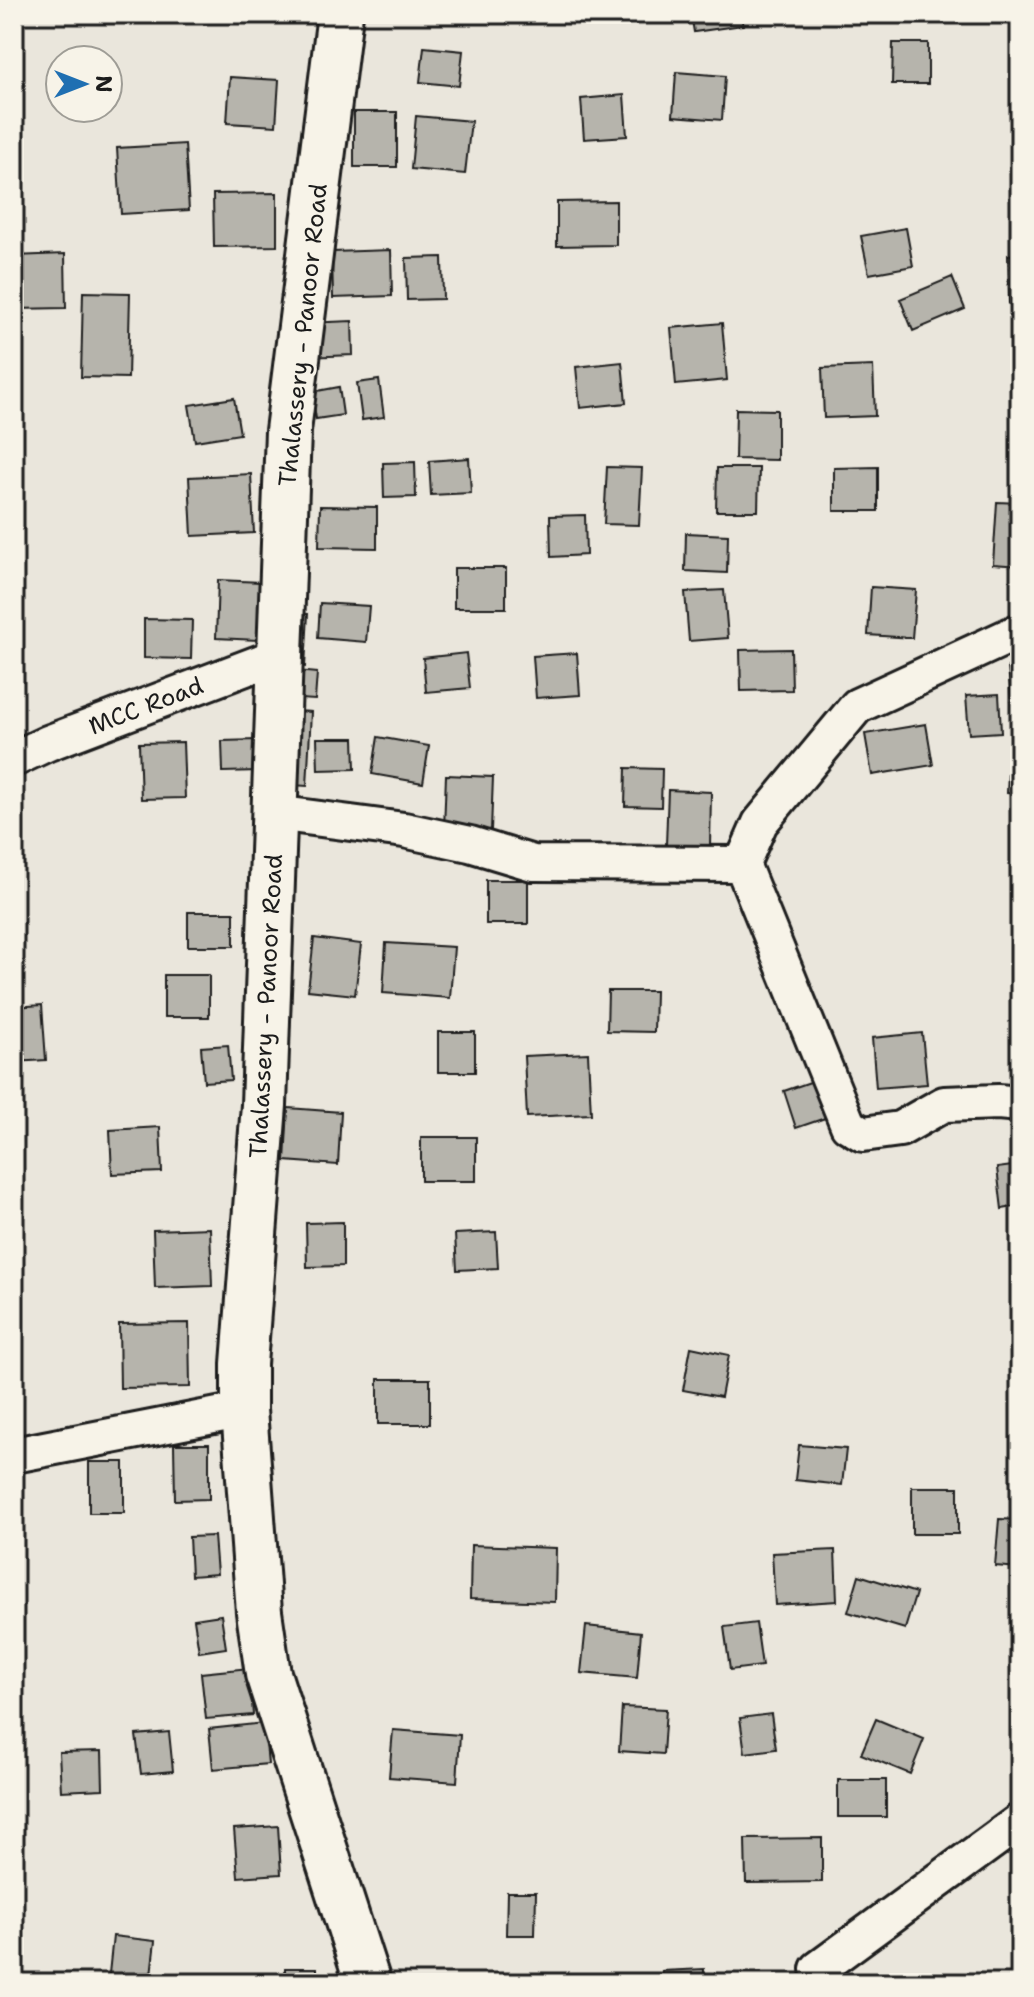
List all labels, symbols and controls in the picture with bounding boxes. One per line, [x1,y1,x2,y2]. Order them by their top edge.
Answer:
north arrow [44,44,124,124]
text: N [89,75,118,93]
street label: Thalassery - Panoor Road [271,182,335,488]
street label: MCC Road [84,670,208,742]
street label: Thalassery - Panoor Road [242,853,290,1159]

